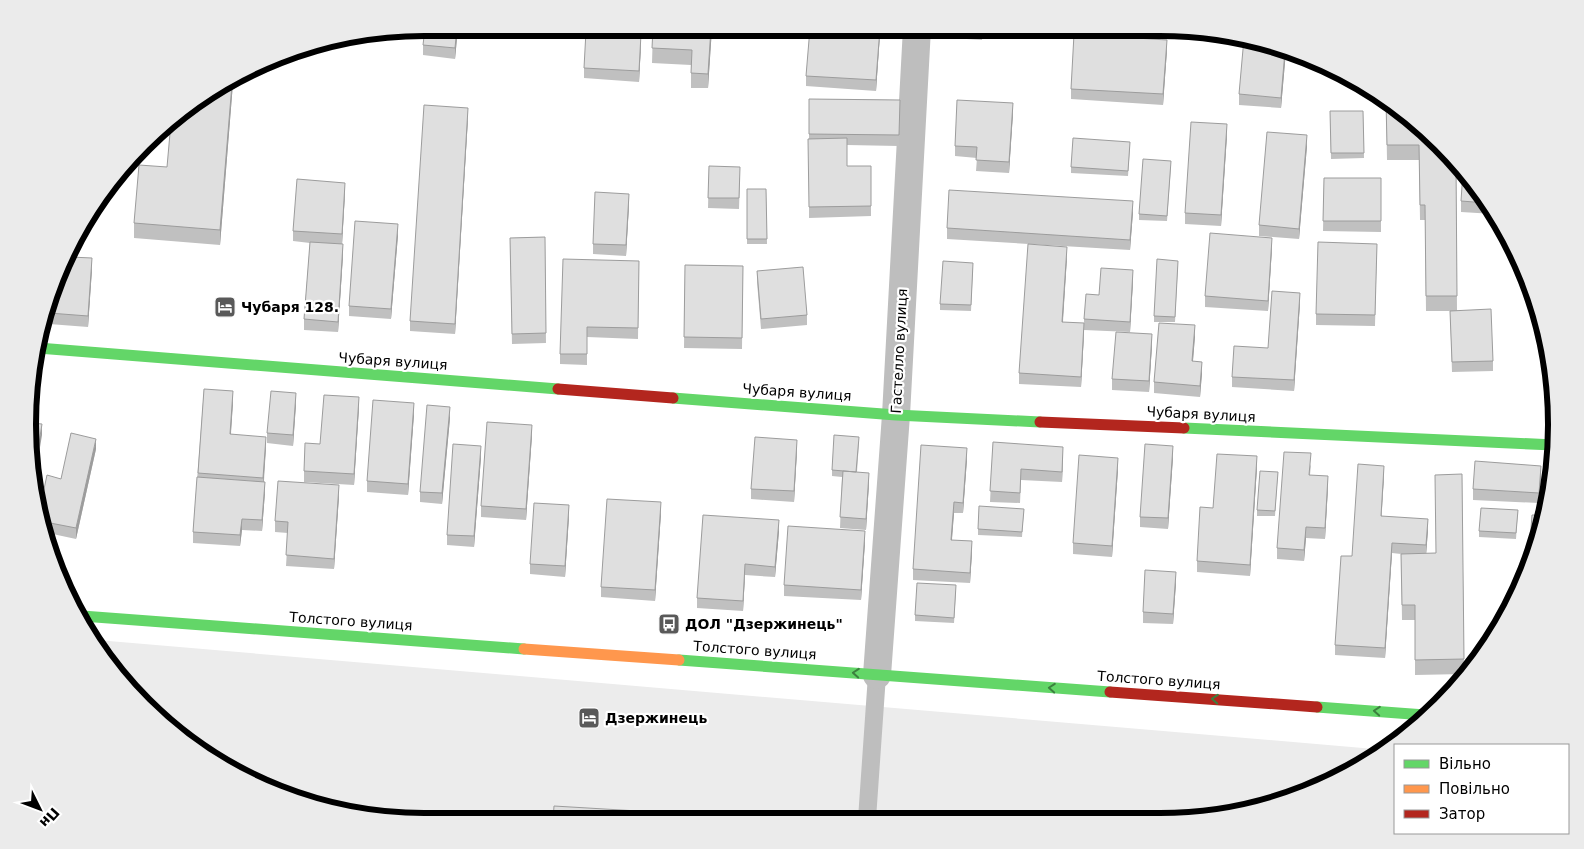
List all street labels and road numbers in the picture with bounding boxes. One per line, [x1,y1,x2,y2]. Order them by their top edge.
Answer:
street label: Гастелло вулиця [888,288,910,414]
street label: Чубаря вулиця [338,349,448,373]
street label: Чубаря вулиця [742,380,852,404]
street label: Чубаря вулиця [1146,403,1256,425]
street label: Толстого вулиця [288,609,413,633]
street label: Толстого вулиця [692,638,817,662]
street label: Толстого вулиця [1096,668,1221,692]

